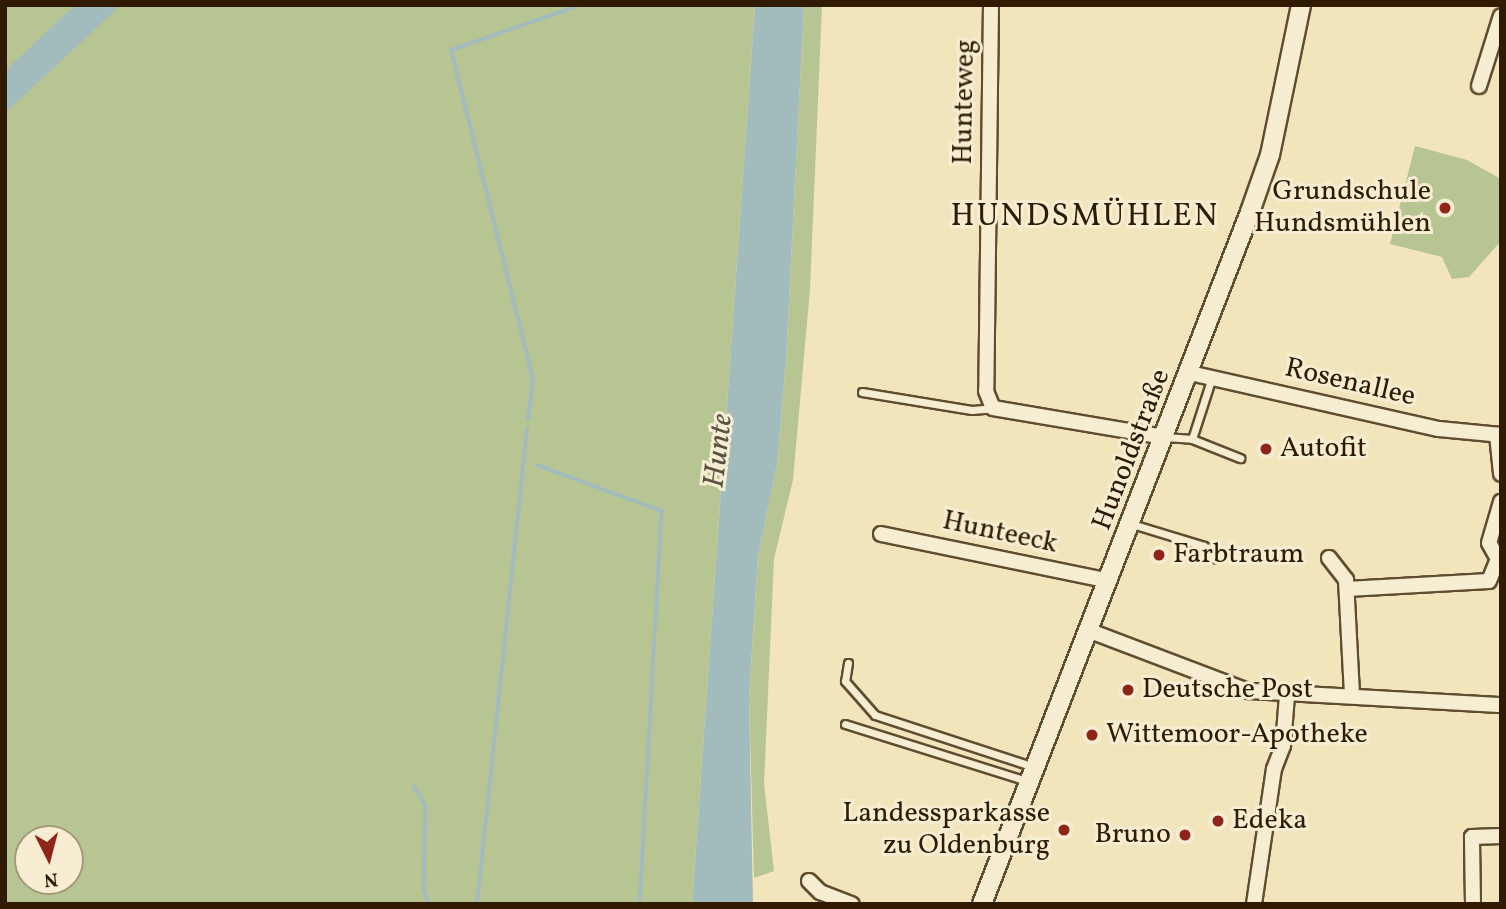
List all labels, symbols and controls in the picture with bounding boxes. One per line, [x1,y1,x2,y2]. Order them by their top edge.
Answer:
street label: Hunteweg [947,39,983,165]
place label: Grundschule Hundsmühlen [1254,175,1431,241]
district label: HUNDSMÜHLEN [952,198,1218,236]
marker: Grundschule Hundsmühlen [1437,200,1453,216]
street label: Rosenallee [1282,352,1418,414]
street label: Hunoldstraße [1086,365,1178,535]
water label: Hunte [697,412,741,490]
place label: Autofit [1280,432,1367,466]
marker: Autofit [1258,441,1274,457]
street label: Hunteeck [939,504,1061,562]
place label: Farbtraum [1173,538,1304,572]
marker: Farbtraum [1151,547,1167,563]
place label: Deutsche Post [1142,673,1313,707]
marker: Deutsche Post [1120,682,1136,698]
place label: Wittemoor-Apotheke [1106,718,1368,752]
marker: Wittemoor-Apotheke [1084,727,1100,743]
place label: Landessparkasse zu Oldenburg [842,797,1050,863]
place label: Edeka [1232,804,1307,838]
marker: Edeka [1210,813,1226,829]
place label: Bruno [1094,818,1171,852]
marker: Landessparkasse zu Oldenburg [1056,822,1072,838]
north arrow [14,825,84,895]
marker: Bruno [1177,827,1193,843]
text: N [43,865,59,893]

